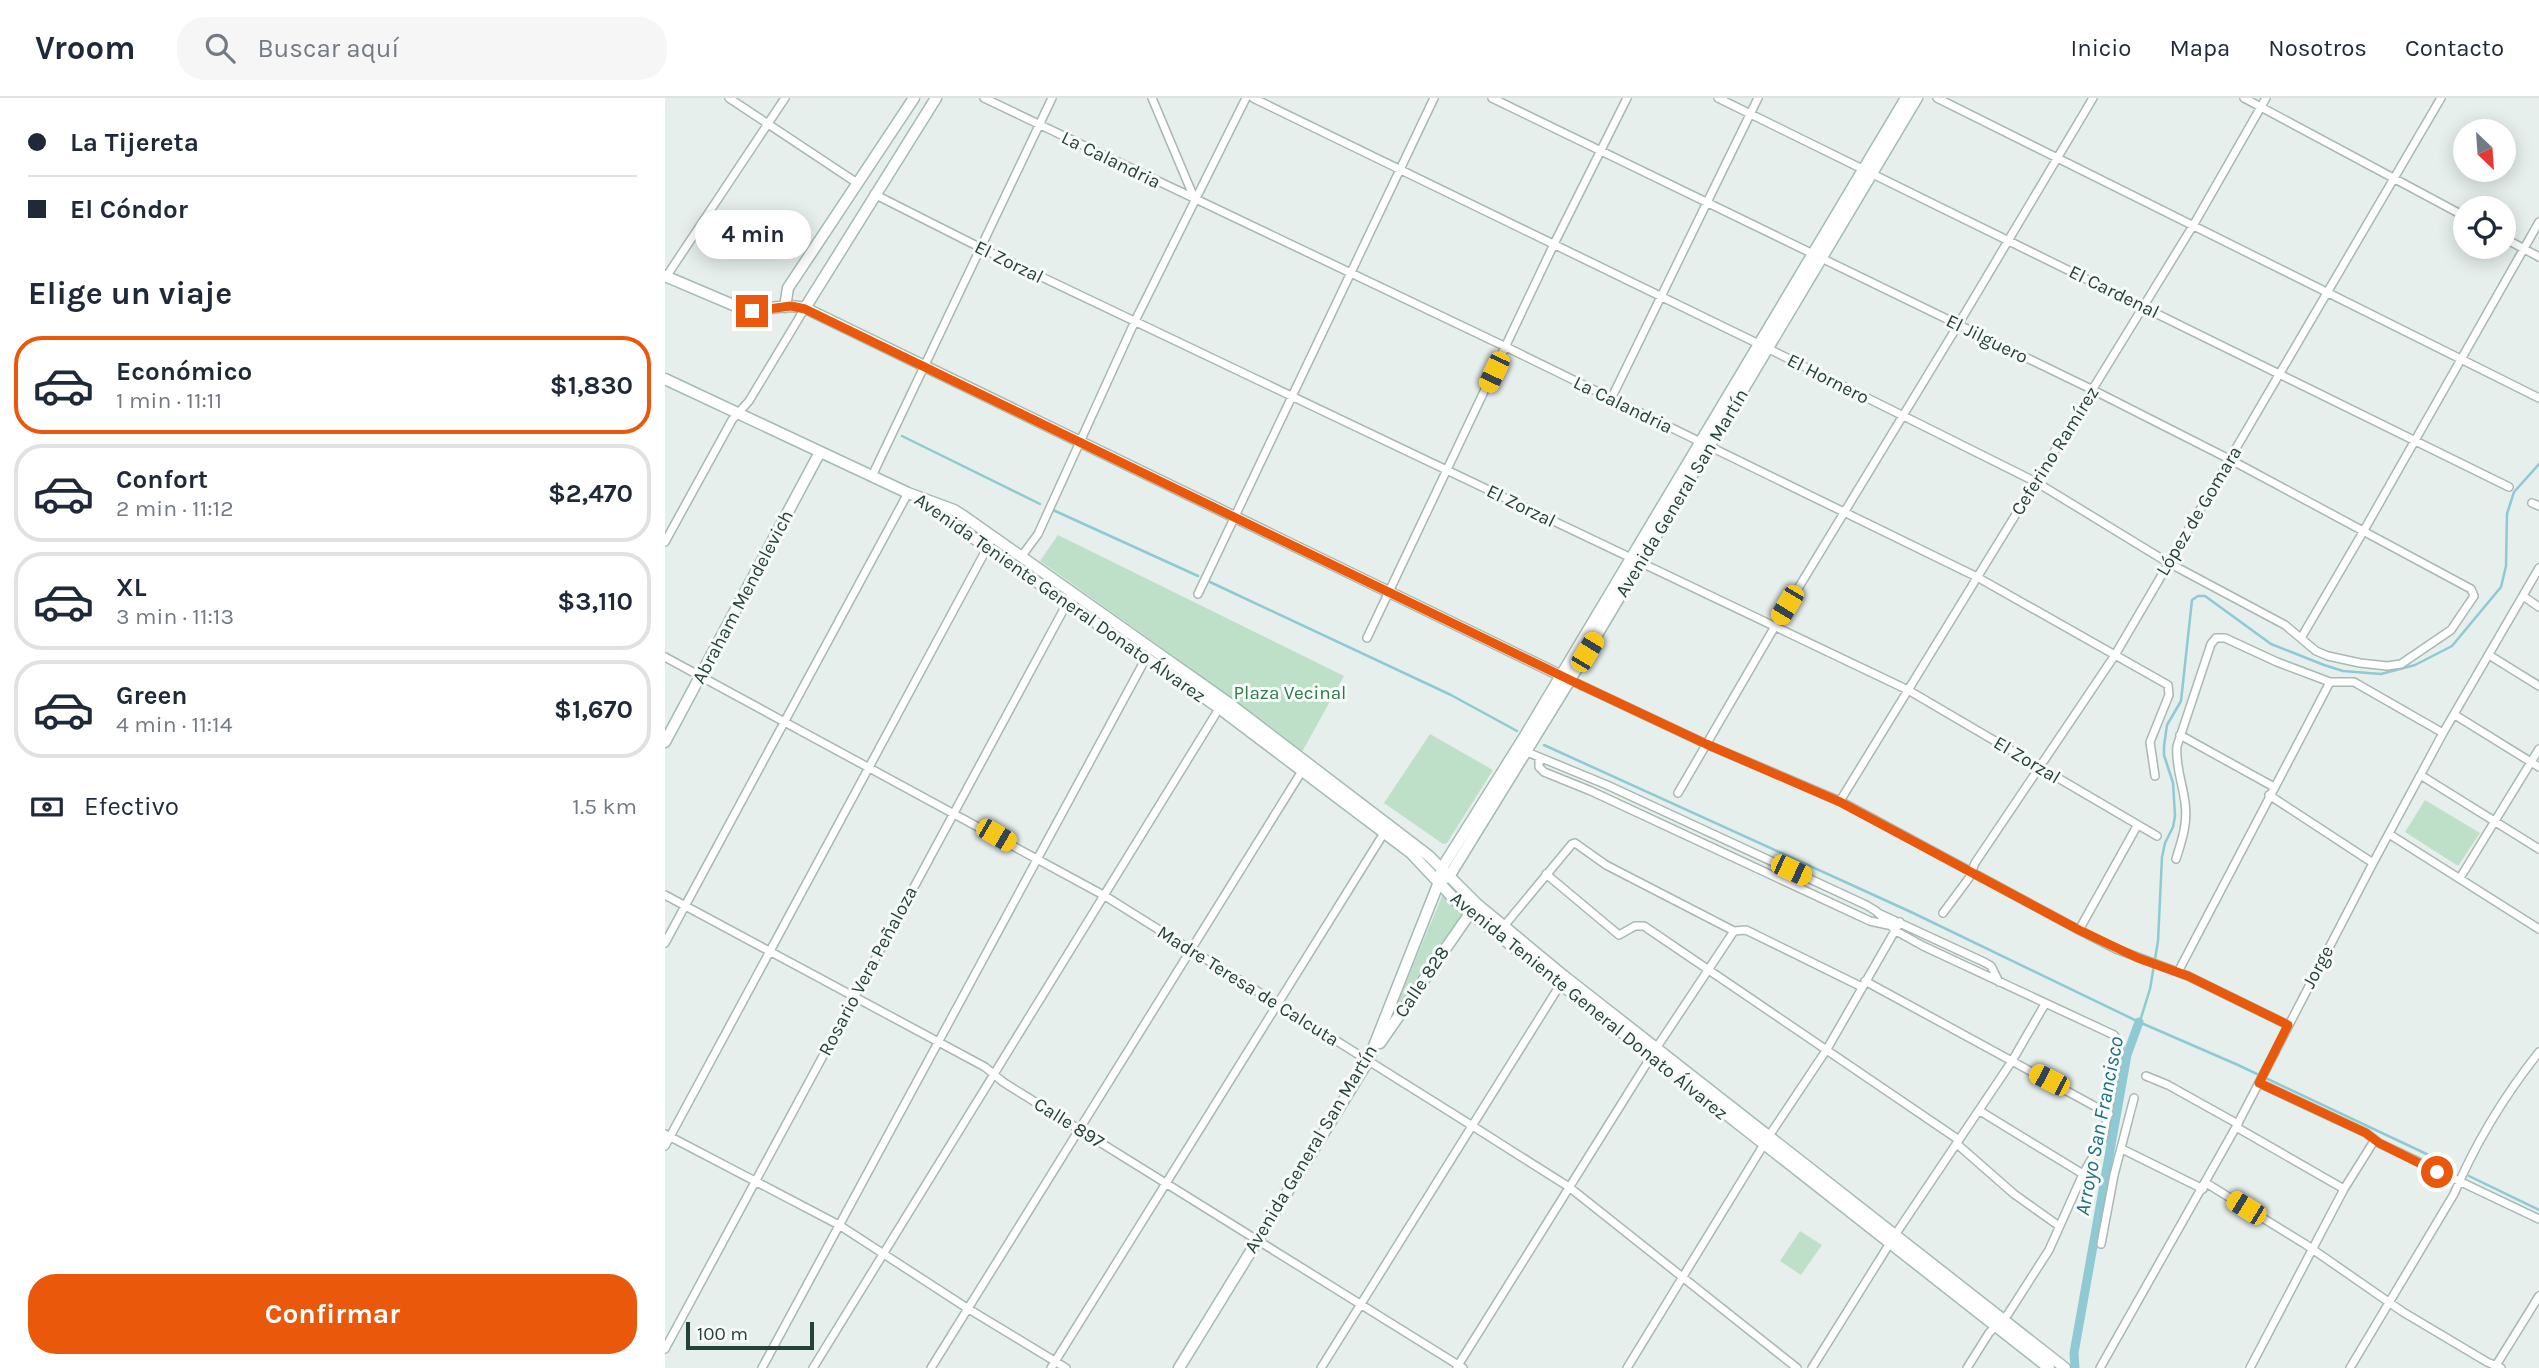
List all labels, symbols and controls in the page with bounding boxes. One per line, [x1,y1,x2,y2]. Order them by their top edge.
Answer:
search box [177,17,667,80]
text: Vroom [35,29,135,67]
icon: search [201,29,239,67]
text: Buscar aquí [257,33,399,64]
text: Inicio [2070,34,2131,62]
text: Mapa [2169,34,2230,62]
text: Nosotros [2268,34,2367,62]
text: Contacto [2405,34,2504,62]
north arrow [2453,119,2517,182]
map controls [2453,119,2516,259]
text: La Tijereta [70,127,199,158]
street label: La Calandria [1058,127,1164,193]
text: El Cóndor [70,194,188,225]
button: locate [2453,196,2516,259]
callout: 4 min [694,209,810,258]
text: 4 min [721,221,785,248]
street label: El Zorzal [971,236,1047,288]
street label: El Cardenal [2065,261,2163,323]
text: Elige un viaje [28,275,232,312]
route end [736,295,768,327]
street label: El Jilguero [1942,310,2032,368]
car [1476,349,1513,395]
street label: El Hornero [1783,349,1873,409]
icon: car [32,354,95,417]
text: Económico [116,356,252,387]
text: $1,830 [550,370,633,401]
street label: La Calandria [1570,372,1676,438]
street label: Ceferino Ramírez [2007,383,2103,519]
street label: Avenida General San Martín [1611,385,1753,601]
text: 1 min · 11:11 [116,387,222,414]
street label: López de Gomara [2152,442,2246,580]
icon: car [32,462,95,525]
text: Confort [116,464,208,495]
text: $2,470 [548,478,633,509]
street label: El Zorzal [1483,480,1559,532]
street label: Avenida Teniente General Donato Álvarez [910,488,1210,707]
text: 2 min · 11:12 [116,495,234,522]
street label: Abraham Mendelevich [688,506,798,688]
icon: car [32,570,95,633]
text: XL [116,572,147,603]
car [1768,582,1807,628]
text: $3,110 [557,586,633,617]
text: 3 min · 11:13 [116,603,234,630]
car [1568,629,1607,675]
icon: car [32,678,95,741]
text: Green [116,680,188,711]
park label: Plaza Vecinal [1234,682,1346,704]
text: $1,670 [554,694,633,725]
text: 4 min · 11:14 [116,711,233,738]
street label: El Zorzal [1990,732,2064,788]
icon: cash [28,788,66,826]
text: Efectivo [84,791,179,822]
text: 1.5 km [572,793,637,820]
car [973,815,1020,855]
car [1768,852,1815,888]
street label: Rosario Vera Peñaloza [814,882,922,1060]
street label: Avenida Teniente General Donato Álvarez [1446,887,1733,1125]
street label: Madre Teresa de Calcuta [1153,921,1343,1051]
street label: Calle 828 [1390,942,1454,1022]
street label: Jorge [2298,942,2338,992]
water label: Arroyo San Francisco [2070,1034,2128,1218]
street label: Avenida General San Martín [1240,1041,1382,1257]
car [2026,1061,2073,1099]
street label: Calle 897 [1030,1093,1108,1153]
route start [2421,1156,2453,1188]
car [2223,1188,2270,1228]
button: Confirmar [28,1274,637,1354]
scale bar [686,1319,814,1351]
text: 100 m [697,1323,748,1345]

